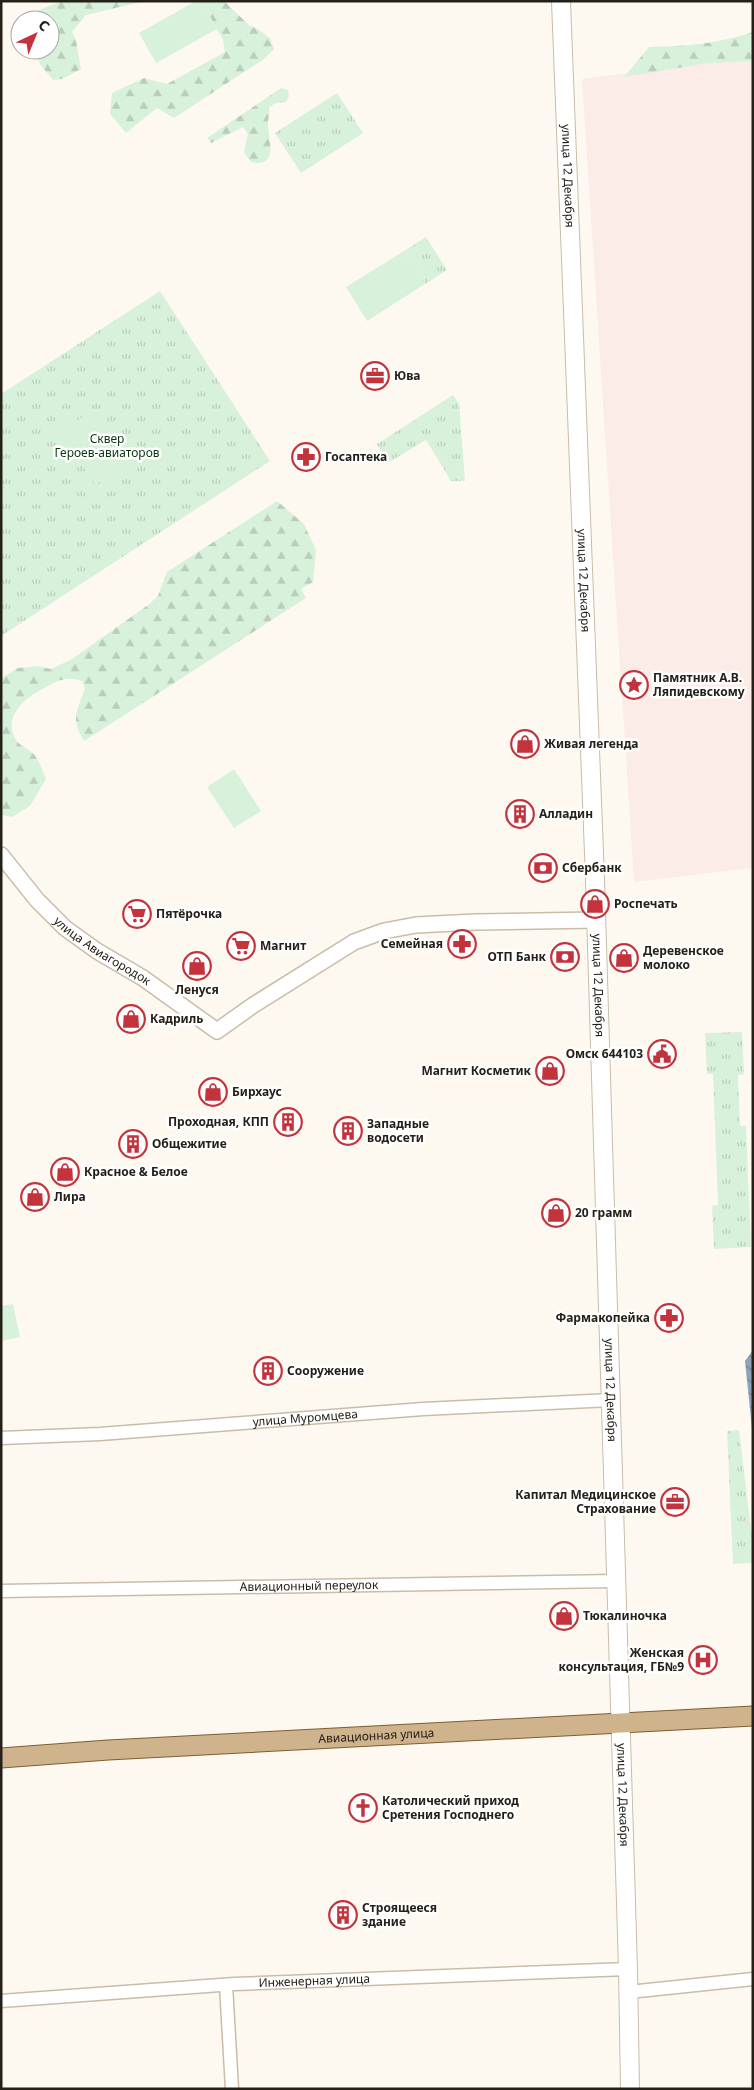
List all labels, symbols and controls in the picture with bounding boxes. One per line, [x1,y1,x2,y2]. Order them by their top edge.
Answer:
north arrow [10,10,60,60]
text: С [35,15,54,35]
street label: улица 12 Декабря [558,124,579,228]
office icon: Юва [360,361,390,391]
place label: Юва [394,367,421,384]
park label: Сквер Героев-авиаторов [54,430,160,461]
pharmacy icon: Госаптека [291,442,321,472]
place label: Госаптека [325,448,387,465]
street label: улица 12 Декабря [573,528,594,633]
place label: Памятник А.В. Ляпидевскому [653,669,745,700]
place icon: Памятник А.В. Ляпидевскому [619,670,649,700]
shop icon: Живая легенда [510,729,540,759]
place label: Живая легенда [544,735,638,752]
building icon: Алладин [505,799,535,829]
place label: Алладин [539,805,593,822]
bank icon: Сбербанк [528,853,558,883]
place label: Сбербанк [562,859,622,876]
shop icon: Роспечать [580,889,610,919]
place label: Роспечать [614,895,678,912]
supermarket icon: Пятёрочка [122,899,152,929]
place label: Пятёрочка [156,905,222,922]
street label: улица Авиагородок [50,913,155,989]
pharmacy icon: Семейная [447,929,477,959]
supermarket icon: Магнит [226,931,256,961]
street label: улица 12 Декабря [589,933,609,1037]
place label: Семейная [381,935,443,952]
place label: Магнит [260,937,306,954]
bank icon: ОТП Банк [550,942,580,972]
place label: Деревенское молоко [643,942,724,973]
shop icon: Деревенское молоко [609,943,639,973]
place label: ОТП Банк [488,948,547,965]
shop icon: Ленуся [182,951,212,981]
place label: Ленуся [175,981,219,998]
shop icon: Кадриль [116,1004,146,1034]
place label: Кадриль [150,1010,203,1027]
public building icon: Омск 644103 [647,1039,677,1069]
place label: Омск 644103 [566,1045,643,1062]
shop icon: Магнит Косметик [535,1056,565,1086]
place label: Магнит Косметик [421,1062,532,1079]
shop icon: Бирхаус [198,1077,228,1107]
place label: Бирхаус [232,1083,282,1100]
building icon: Проходная, КПП [273,1107,303,1137]
place label: Проходная, КПП [168,1113,269,1130]
place label: Западные водосети [367,1115,429,1146]
building icon: Западные водосети [333,1116,363,1146]
building icon: Общежитие [118,1129,148,1159]
place label: Общежитие [152,1135,227,1152]
shop icon: Красное & Белое [50,1157,80,1187]
place label: Красное & Белое [84,1163,188,1180]
shop icon: Лира [20,1182,50,1212]
place label: Лира [54,1188,86,1205]
shop icon: 20 грамм [541,1198,571,1228]
place label: 20 грамм [575,1204,632,1221]
pharmacy icon: Фармакопейка [654,1303,684,1333]
place label: Фармакопейка [555,1309,650,1326]
street label: улица 12 Декабря [601,1338,621,1442]
building icon: Сооружение [253,1356,283,1386]
place label: Сооружение [287,1362,364,1379]
street label: улица Муромцева [252,1405,358,1430]
place label: Капитал Медицинское Страхование [515,1486,656,1517]
office icon: Капитал Медицинское Страхование [660,1487,690,1517]
street label: Авиационный переулок [240,1576,379,1595]
shop icon: Тюкалиночка [549,1601,579,1631]
place label: Тюкалиночка [583,1607,667,1624]
place label: Женская консультация, ГБ№9 [558,1644,684,1675]
hospital icon: Женская консультация, ГБ№9 [688,1645,718,1675]
street label: Авиационная улица [318,1724,435,1747]
street label: улица 12 Декабря [613,1743,633,1847]
place label: Католический приход Сретения Господнего [382,1792,519,1823]
church icon: Католический приход Сретения Господнего [348,1793,378,1823]
place label: Строящееся здание [362,1899,437,1930]
building icon: Строящееся здание [328,1900,358,1930]
street label: Инженерная улица [258,1970,370,1991]

